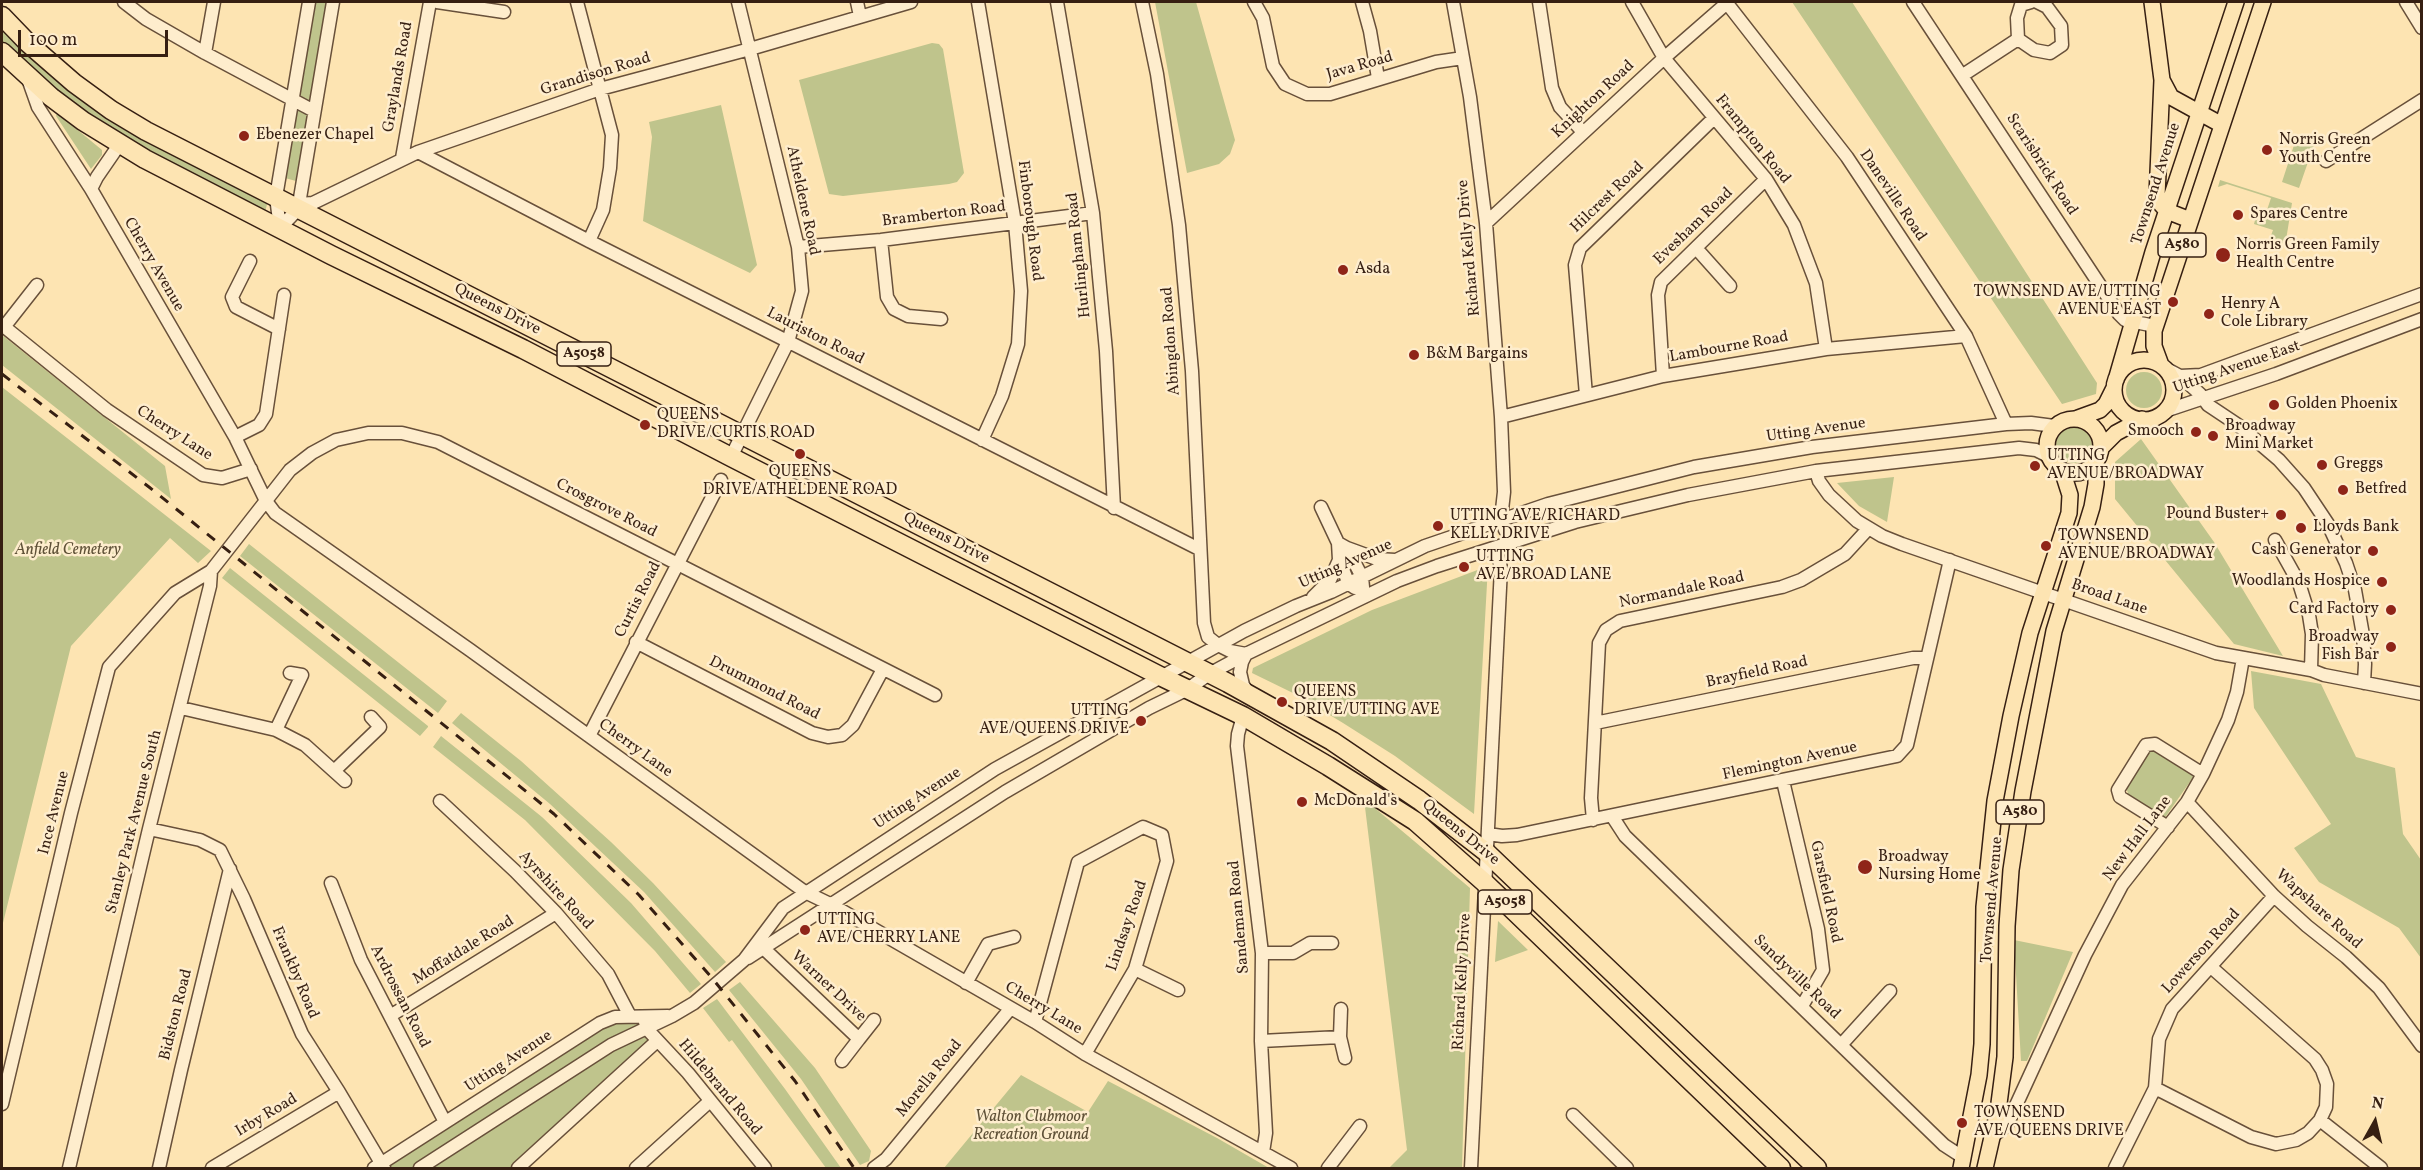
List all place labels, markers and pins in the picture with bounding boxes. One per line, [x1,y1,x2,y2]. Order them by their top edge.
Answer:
place label: Ebenezer Chapel [256,126,374,146]
marker: Ebenezer Chapel [237,129,251,143]
place label: Norris Green Youth Centre [2279,131,2371,169]
marker: Norris Green Youth Centre [2260,143,2274,157]
place label: Spares Centre [2250,205,2348,225]
marker: Spares Centre [2231,208,2245,222]
place label: Norris Green Family Health Centre [2236,236,2380,274]
marker: Norris Green Family Health Centre [2214,246,2232,264]
place label: Asda [1355,260,1390,280]
marker: Asda [1336,263,1350,277]
place label: TOWNSEND AVE/UTTING AVENUE EAST [1974,283,2161,321]
marker: TOWNSEND AVE/UTTING AVENUE EAST [2166,295,2180,309]
place label: Henry A Cole Library [2221,295,2308,333]
marker: Henry A Cole Library [2202,307,2216,321]
place label: B&M Bargains [1426,345,1528,365]
marker: B&M Bargains [1407,348,1421,362]
place label: Golden Phoenix [2286,395,2398,415]
marker: Golden Phoenix [2267,398,2281,412]
place label: QUEENS DRIVE/CURTIS ROAD [657,406,815,444]
place label: Broadway Mini Market [2225,417,2314,455]
marker: QUEENS DRIVE/CURTIS ROAD [638,418,652,432]
place label: Smooch [2128,422,2184,442]
marker: Smooch [2189,425,2203,439]
marker: Broadway Mini Market [2206,429,2220,443]
marker: QUEENS DRIVE/ATHELDENE ROAD [793,447,807,461]
place label: UTTING AVENUE/BROADWAY [2047,447,2204,485]
place label: Greggs [2334,455,2383,475]
marker: Greggs [2315,458,2329,472]
marker: UTTING AVENUE/BROADWAY [2028,459,2042,473]
place label: QUEENS DRIVE/ATHELDENE ROAD [703,463,897,501]
place label: Betfred [2355,480,2407,500]
marker: Betfred [2336,483,2350,497]
place label: Pound Buster+ [2166,505,2269,525]
place label: UTTING AVE/RICHARD KELLY DRIVE [1450,507,1620,545]
marker: Pound Buster+ [2274,508,2288,522]
place label: Lloyds Bank [2313,518,2399,538]
marker: UTTING AVE/RICHARD KELLY DRIVE [1431,519,1445,533]
marker: Lloyds Bank [2294,521,2308,535]
place label: TOWNSEND AVENUE/BROADWAY [2058,527,2215,565]
marker: TOWNSEND AVENUE/BROADWAY [2039,539,2053,553]
place label: Cash Generator [2251,541,2361,561]
marker: Cash Generator [2366,544,2380,558]
place label: UTTING AVE/BROAD LANE [1476,548,1611,586]
marker: UTTING AVE/BROAD LANE [1457,560,1471,574]
place label: Woodlands Hospice [2232,572,2370,592]
marker: Woodlands Hospice [2375,575,2389,589]
place label: Card Factory [2289,600,2379,620]
marker: Card Factory [2384,603,2398,617]
place label: Broadway Fish Bar [2308,628,2379,666]
marker: Broadway Fish Bar [2384,640,2398,654]
place label: QUEENS DRIVE/UTTING AVE [1294,683,1440,721]
marker: QUEENS DRIVE/UTTING AVE [1275,695,1289,709]
place label: UTTING AVE/QUEENS DRIVE [979,702,1129,740]
marker: UTTING AVE/QUEENS DRIVE [1134,714,1148,728]
place label: McDonald's [1314,792,1397,812]
marker: McDonald's [1295,795,1309,809]
place label: Broadway Nursing Home [1878,848,1980,886]
marker: Broadway Nursing Home [1856,858,1874,876]
place label: UTTING AVE/CHERRY LANE [817,911,960,949]
marker: UTTING AVE/CHERRY LANE [798,923,812,937]
place label: TOWNSEND AVE/QUEENS DRIVE [1974,1104,2124,1142]
marker: TOWNSEND AVE/QUEENS DRIVE [1955,1116,1969,1130]

